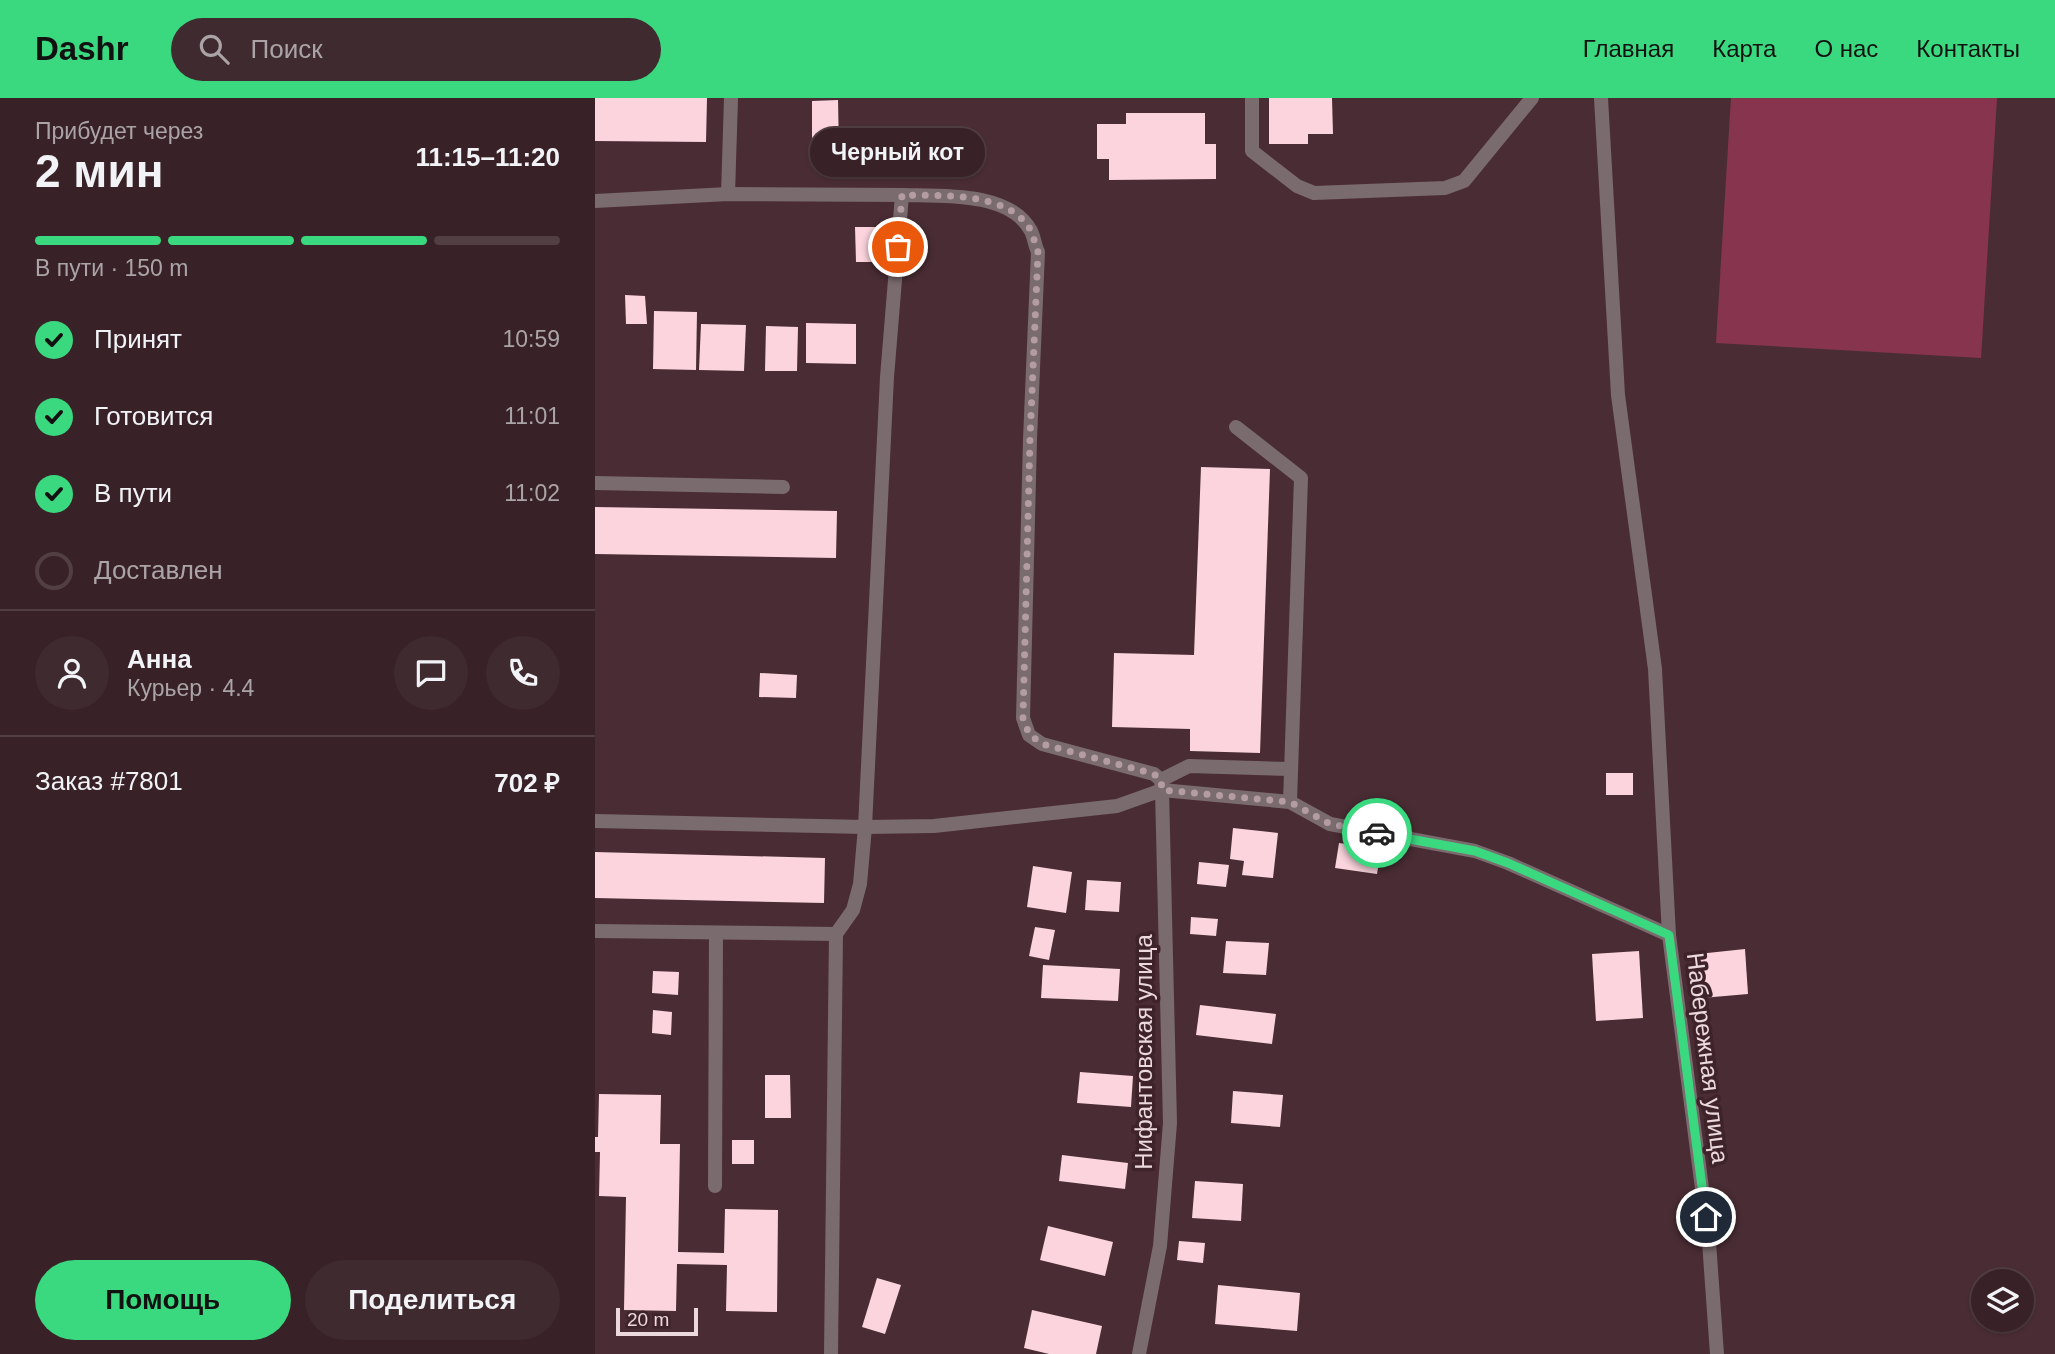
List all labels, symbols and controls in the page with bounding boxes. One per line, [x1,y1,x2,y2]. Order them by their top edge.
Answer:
search box [171,18,661,81]
text: Dashr [35,30,129,67]
icon: search [195,30,233,68]
text: Поиск [251,34,323,64]
text: Главная [1583,35,1674,62]
text: Карта [1712,35,1776,62]
text: О нас [1814,35,1878,62]
text: Контакты [1916,35,2020,62]
text: Прибудет через [35,118,203,144]
callout: Черный кот [811,128,985,177]
text: Черный кот [831,139,964,165]
text: 11:15–11:20 [415,142,560,172]
text: 2 мин [35,145,163,197]
pin [868,217,928,277]
icon: bag [879,228,917,266]
text: В пути · 150 m [35,255,188,281]
icon: check [35,321,73,359]
text: Принят [94,324,182,354]
text: 10:59 [502,326,560,352]
icon: check [35,398,73,436]
text: Готовится [94,401,213,431]
text: 11:01 [504,403,560,429]
icon: check [35,475,73,513]
text: В пути [94,478,172,508]
text: 11:02 [504,480,560,506]
text: Доставлен [94,555,223,585]
button: person [35,636,109,710]
button: chat [394,636,468,710]
button: phone [486,636,560,710]
text: Анна [127,644,192,674]
text: Курьер · 4.4 [127,675,254,701]
text: Заказ #7801 [35,766,183,796]
text: 702 ₽ [494,768,560,798]
courier [1342,798,1412,868]
icon: car [1358,814,1396,852]
street label: Нифантовская улица [1130,934,1157,1170]
street label: Набережная улица [1682,951,1734,1166]
pin [1676,1187,1736,1247]
icon: home [1687,1198,1725,1236]
button: Помощь [35,1260,291,1340]
button: Поделиться [305,1260,560,1340]
map controls [1971,1269,2034,1332]
button: layers [1971,1269,2034,1332]
scale bar [616,1305,698,1337]
text: 20 m [627,1309,669,1330]

